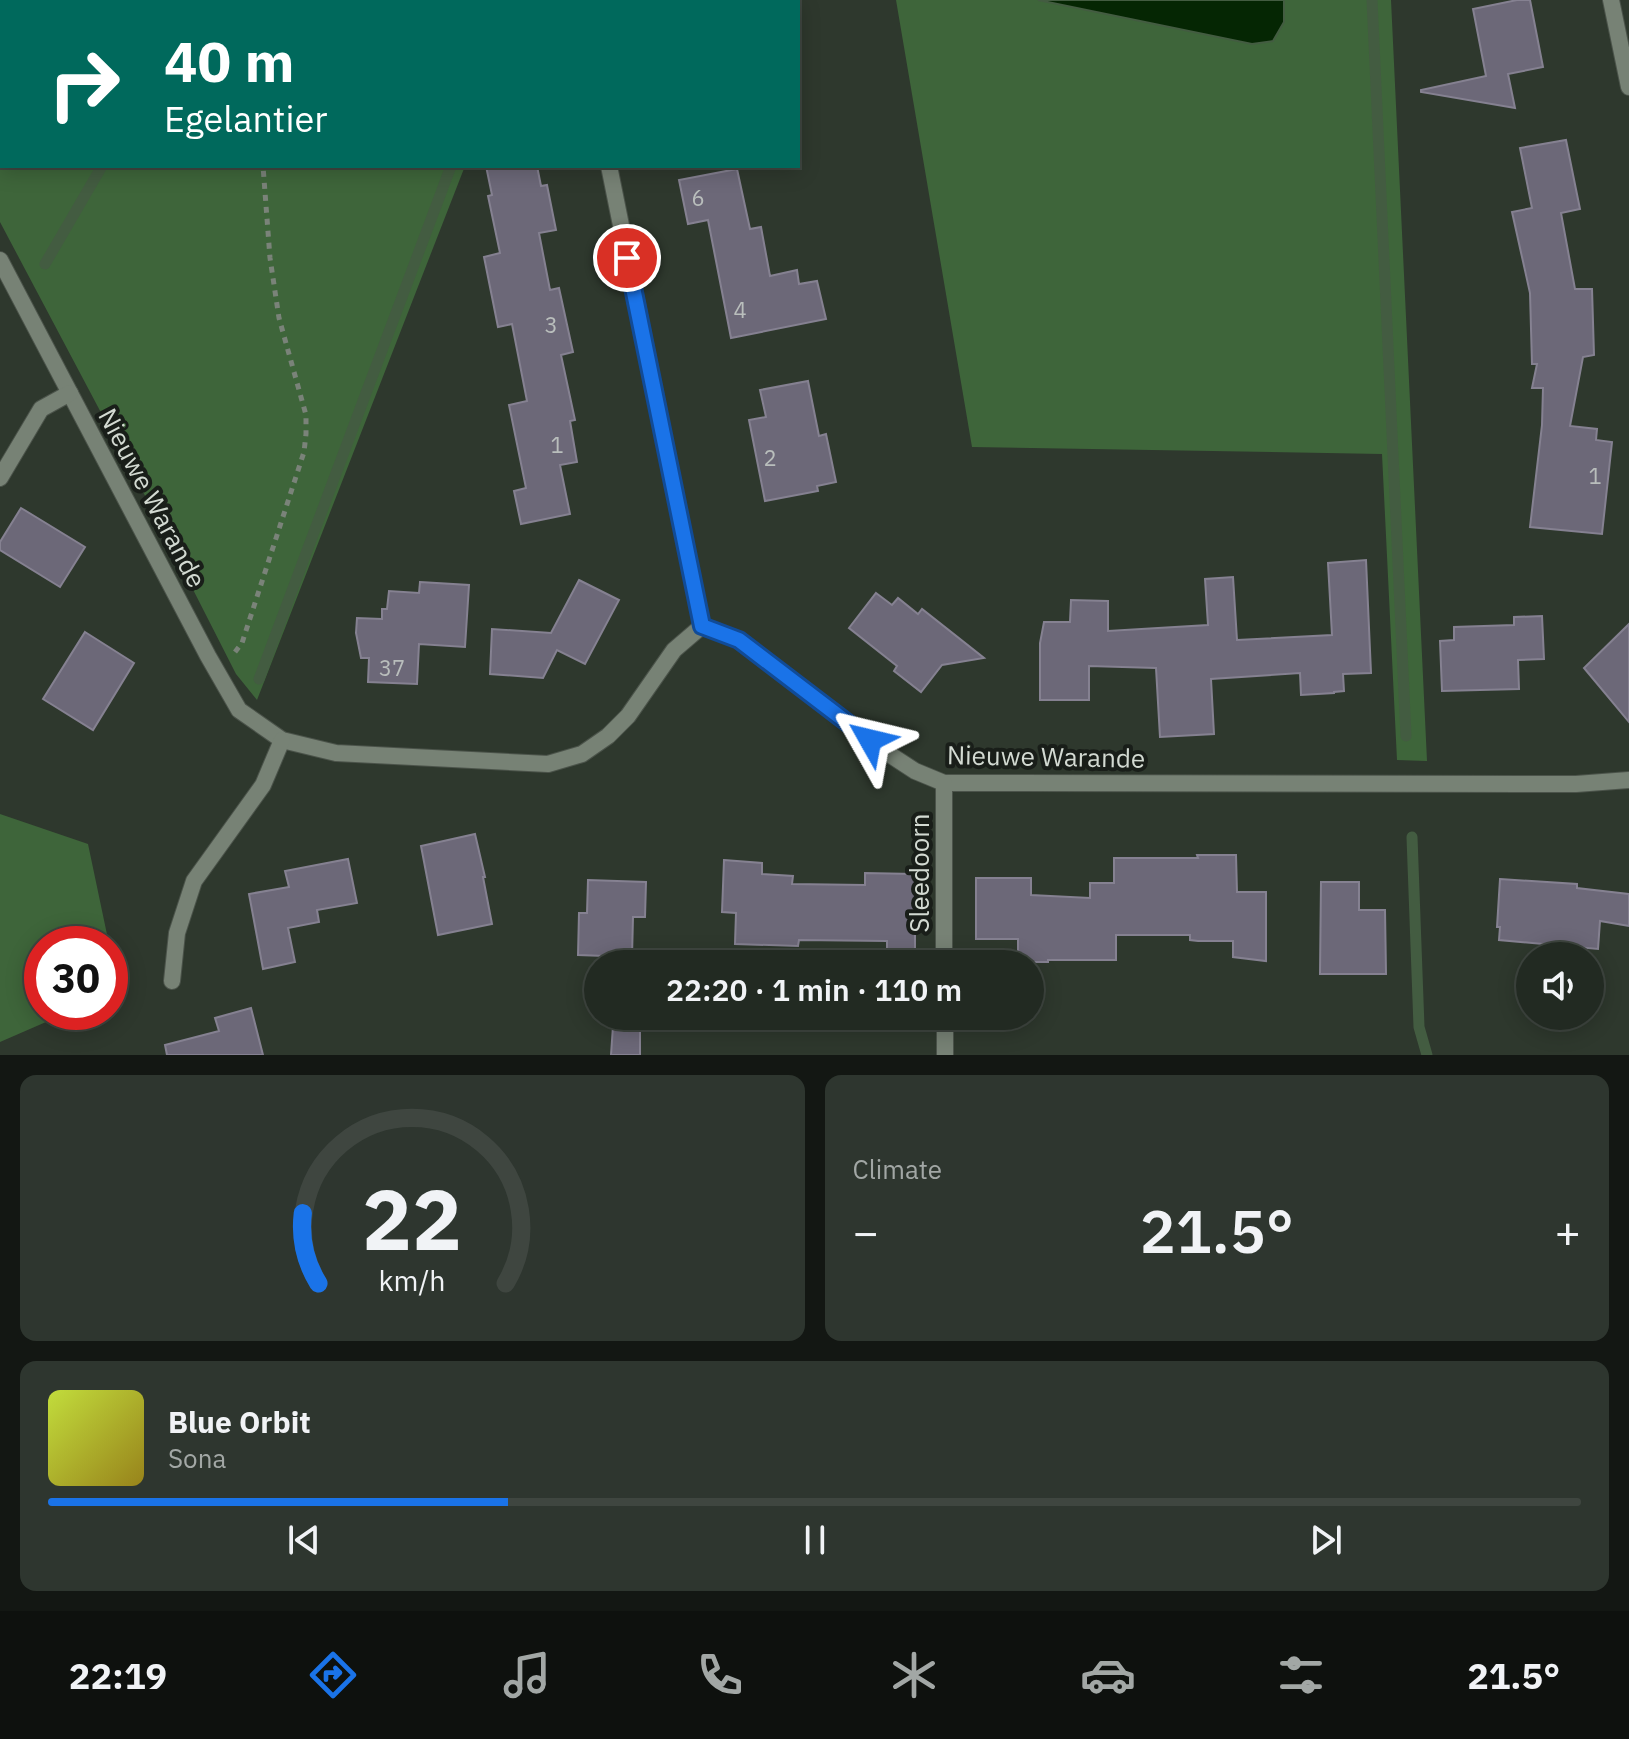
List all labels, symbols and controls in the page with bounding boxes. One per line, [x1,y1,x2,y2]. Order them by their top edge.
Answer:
text: 40 m [164,25,294,97]
icon: right [32,32,136,136]
text: Egelantier [164,95,327,142]
house number: 6 [691,183,705,212]
pin [593,224,661,292]
icon: arrive [605,236,649,280]
house number: 4 [733,295,747,324]
house number: 3 [544,310,558,339]
street label: Nieuwe Warande [91,402,214,593]
house number: 1 [550,430,564,459]
house number: 2 [763,443,777,472]
house number: 1 [1588,461,1602,490]
house number: 37 [379,653,405,682]
position arrow [828,698,912,782]
street label: Nieuwe Warande [947,737,1146,775]
street label: Sleedoorn [902,813,936,933]
speed limit sign: 30 [24,926,128,1030]
map controls [1516,942,1604,1030]
button: sound [1516,942,1604,1030]
text: 22:20 · 1 min · 110 m [666,970,962,1009]
text: Climate [853,1152,942,1186]
text: 22 [362,1165,462,1273]
text: 21.5° [1140,1191,1294,1270]
text: − [853,1203,879,1260]
text: + [1555,1203,1581,1260]
text: km/h [379,1262,446,1299]
text: Blue Orbit [168,1402,311,1441]
text: Sona [168,1441,226,1475]
icon: previous [282,1518,326,1562]
icon: pause [793,1518,837,1562]
icon: next [1304,1518,1348,1562]
icon: directions [305,1647,361,1703]
icon: music [499,1647,555,1703]
icon: phone [692,1647,748,1703]
icon: climate [886,1647,942,1703]
icon: car [1080,1647,1136,1703]
icon: filters [1273,1647,1329,1703]
text: 22:19 [69,1652,167,1699]
text: 21.5° [1467,1652,1560,1699]

